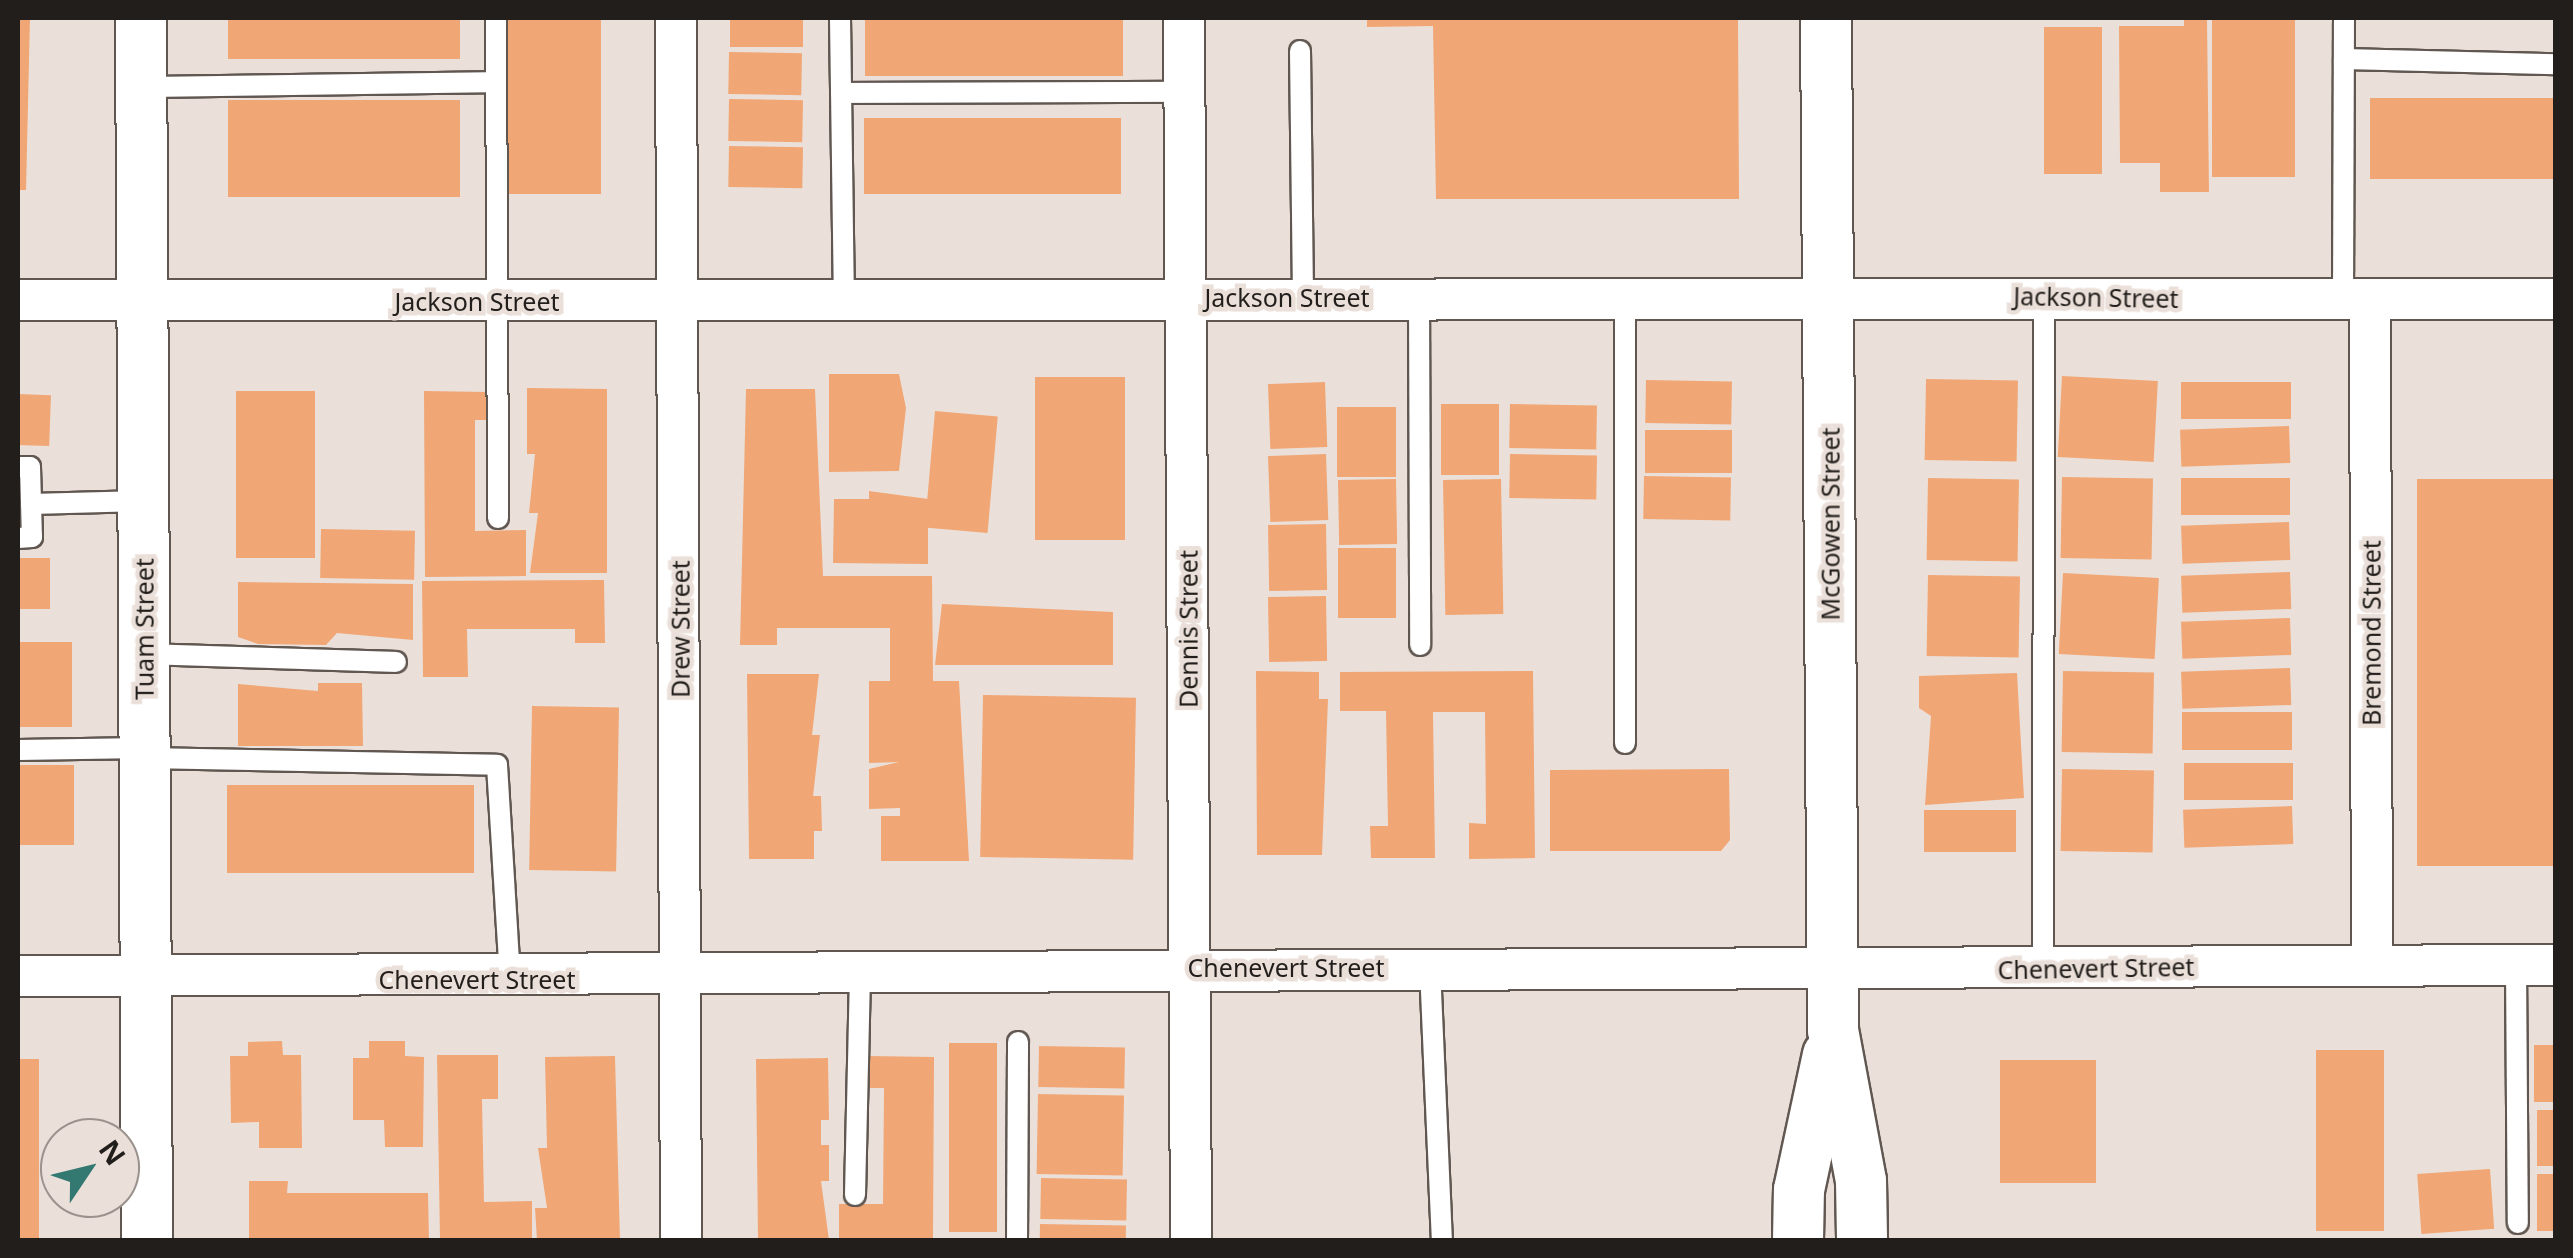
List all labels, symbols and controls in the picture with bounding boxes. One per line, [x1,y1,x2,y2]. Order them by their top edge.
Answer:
street label: Jackson Street [2013,281,2179,313]
street label: Jackson Street [1204,282,1370,312]
street label: Jackson Street [394,286,560,316]
street label: McGowen Street [1815,428,1845,620]
street label: Bremond Street [2356,540,2386,726]
street label: Dennis Street [1173,550,1203,708]
street label: Tuam Street [129,558,159,700]
street label: Drew Street [665,560,695,698]
street label: Chenevert Street [1997,951,2195,985]
street label: Chenevert Street [1188,952,1384,982]
street label: Chenevert Street [379,964,575,994]
north arrow [40,1118,140,1218]
text: N [91,1132,135,1172]

